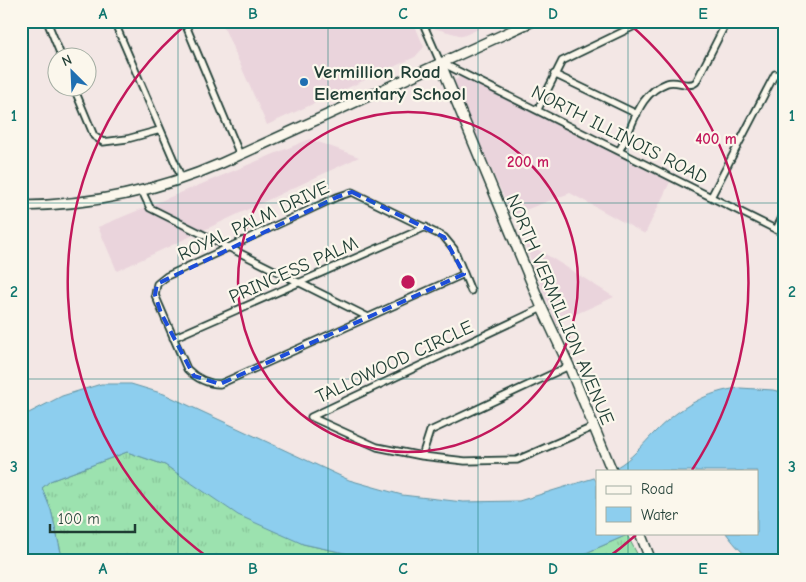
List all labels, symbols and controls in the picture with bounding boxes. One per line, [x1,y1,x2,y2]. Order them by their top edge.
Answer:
text: A [99,5,108,23]
text: B [248,5,258,23]
text: C [398,5,408,23]
text: D [548,5,558,23]
text: E [698,5,708,23]
north arrow [48,48,98,98]
text: N [59,51,75,70]
place label: Vermillion Road Elementary School [314,61,466,105]
marker: Vermillion Road Elementary School [298,76,310,88]
street label: NORTH ILLINOIS ROAD [528,81,711,189]
text: 1 [11,107,17,125]
text: 1 [789,107,795,125]
text: 400 m [695,130,737,148]
text: 200 m [507,153,549,171]
street label: ROYAL PALM DRIVE [174,176,333,266]
street label: NORTH VERMILLION AVENUE [501,191,619,428]
street label: PRINCESS PALM [226,232,361,308]
centre of rings [399,273,417,291]
text: 2 [10,283,18,301]
text: 2 [788,283,796,301]
street label: TALLOWOOD CIRCLE [312,316,477,408]
text: 3 [10,458,18,476]
text: 3 [788,458,796,476]
legend [596,470,758,534]
text: Road [641,480,673,498]
scale bar [50,502,135,534]
text: Water [641,506,678,524]
text: 100 m [58,510,100,528]
text: A [99,560,108,578]
text: B [248,560,258,578]
text: C [398,560,408,578]
text: D [548,560,558,578]
text: E [698,560,708,578]

